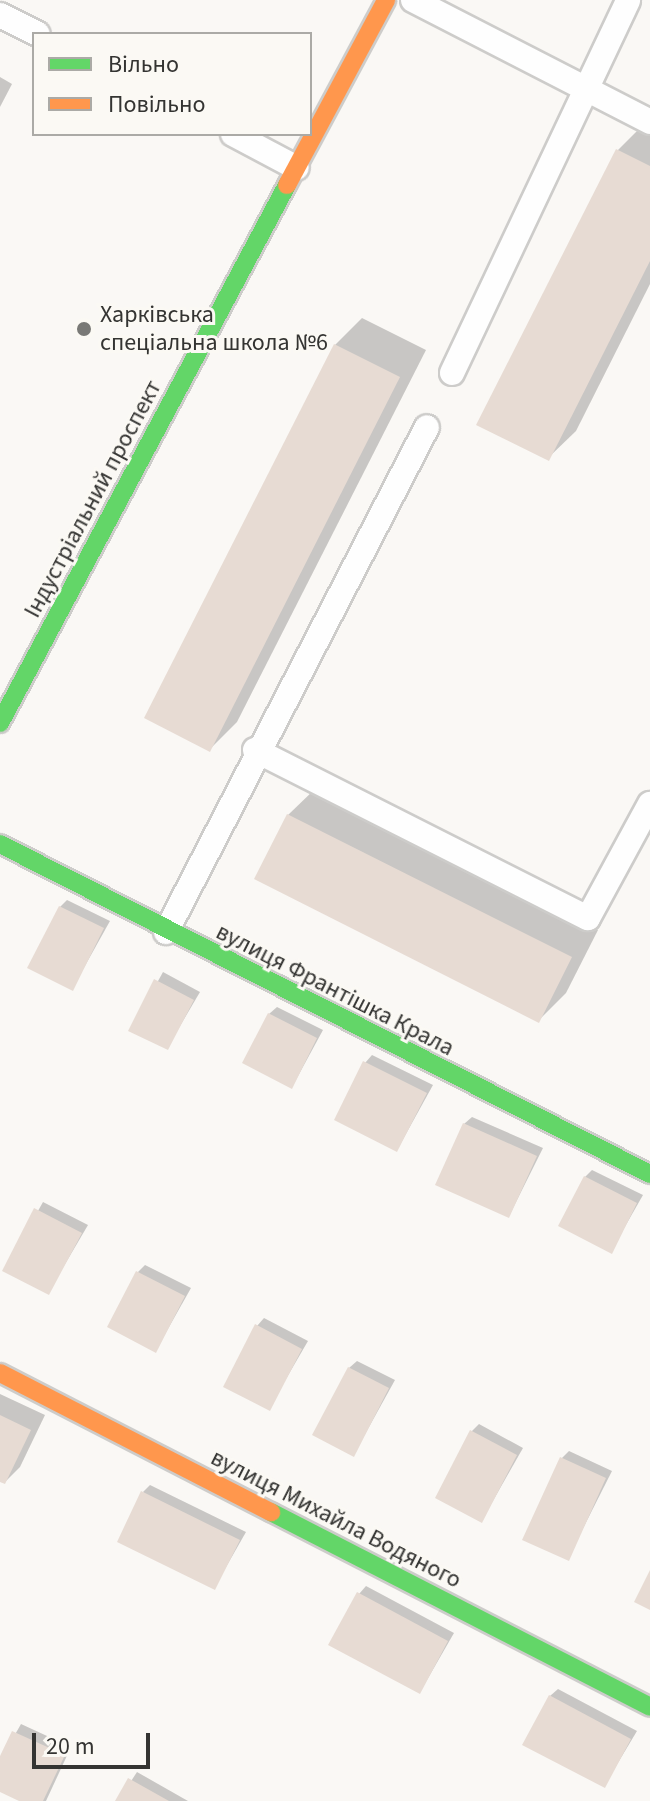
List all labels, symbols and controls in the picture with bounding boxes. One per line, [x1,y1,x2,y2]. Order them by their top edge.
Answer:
legend [32,32,312,136]
text: Вільно [108,47,179,82]
text: Повільно [108,87,206,122]
place label: Харківська спеціальна школа №6 [100,301,328,357]
marker: Харківська спеціальна школа №6 [75,320,93,338]
street label: Індустріальний проспект [18,375,168,623]
street label: вулиця Франтішка Крала [211,917,459,1063]
street label: вулиця Михайла Водяного [206,1443,466,1595]
scale bar [36,1717,154,1767]
text: 20 m [46,1729,95,1764]

